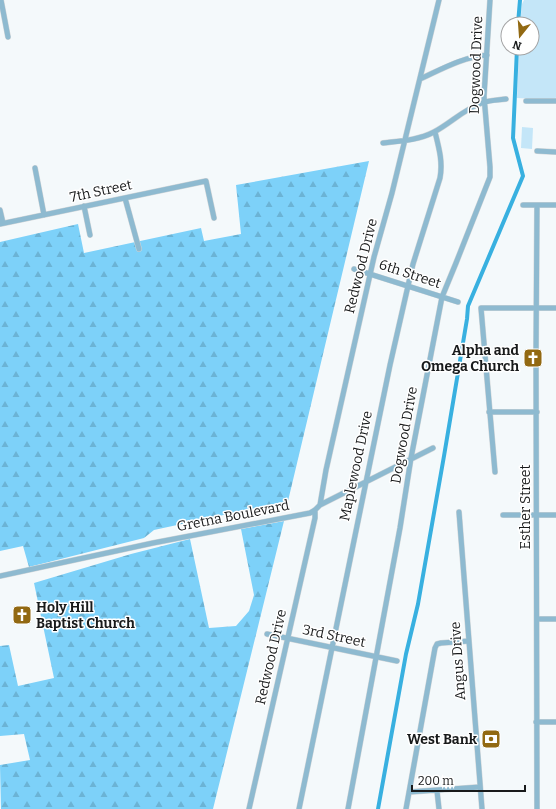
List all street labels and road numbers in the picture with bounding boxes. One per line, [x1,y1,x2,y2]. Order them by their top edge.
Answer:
street label: Dogwood Drive [466,16,486,114]
street label: 7th Street [68,176,134,206]
street label: Redwood Drive [341,217,381,315]
street label: 6th Street [377,256,443,292]
street label: Dogwood Drive [387,385,421,485]
street label: Maplewood Drive [336,409,376,523]
street label: Esther Street [517,465,534,549]
street label: Gretna Boulevard [175,497,291,535]
street label: Redwood Drive [252,608,290,706]
street label: 3rd Street [301,621,367,651]
street label: Angus Drive [447,621,469,701]

